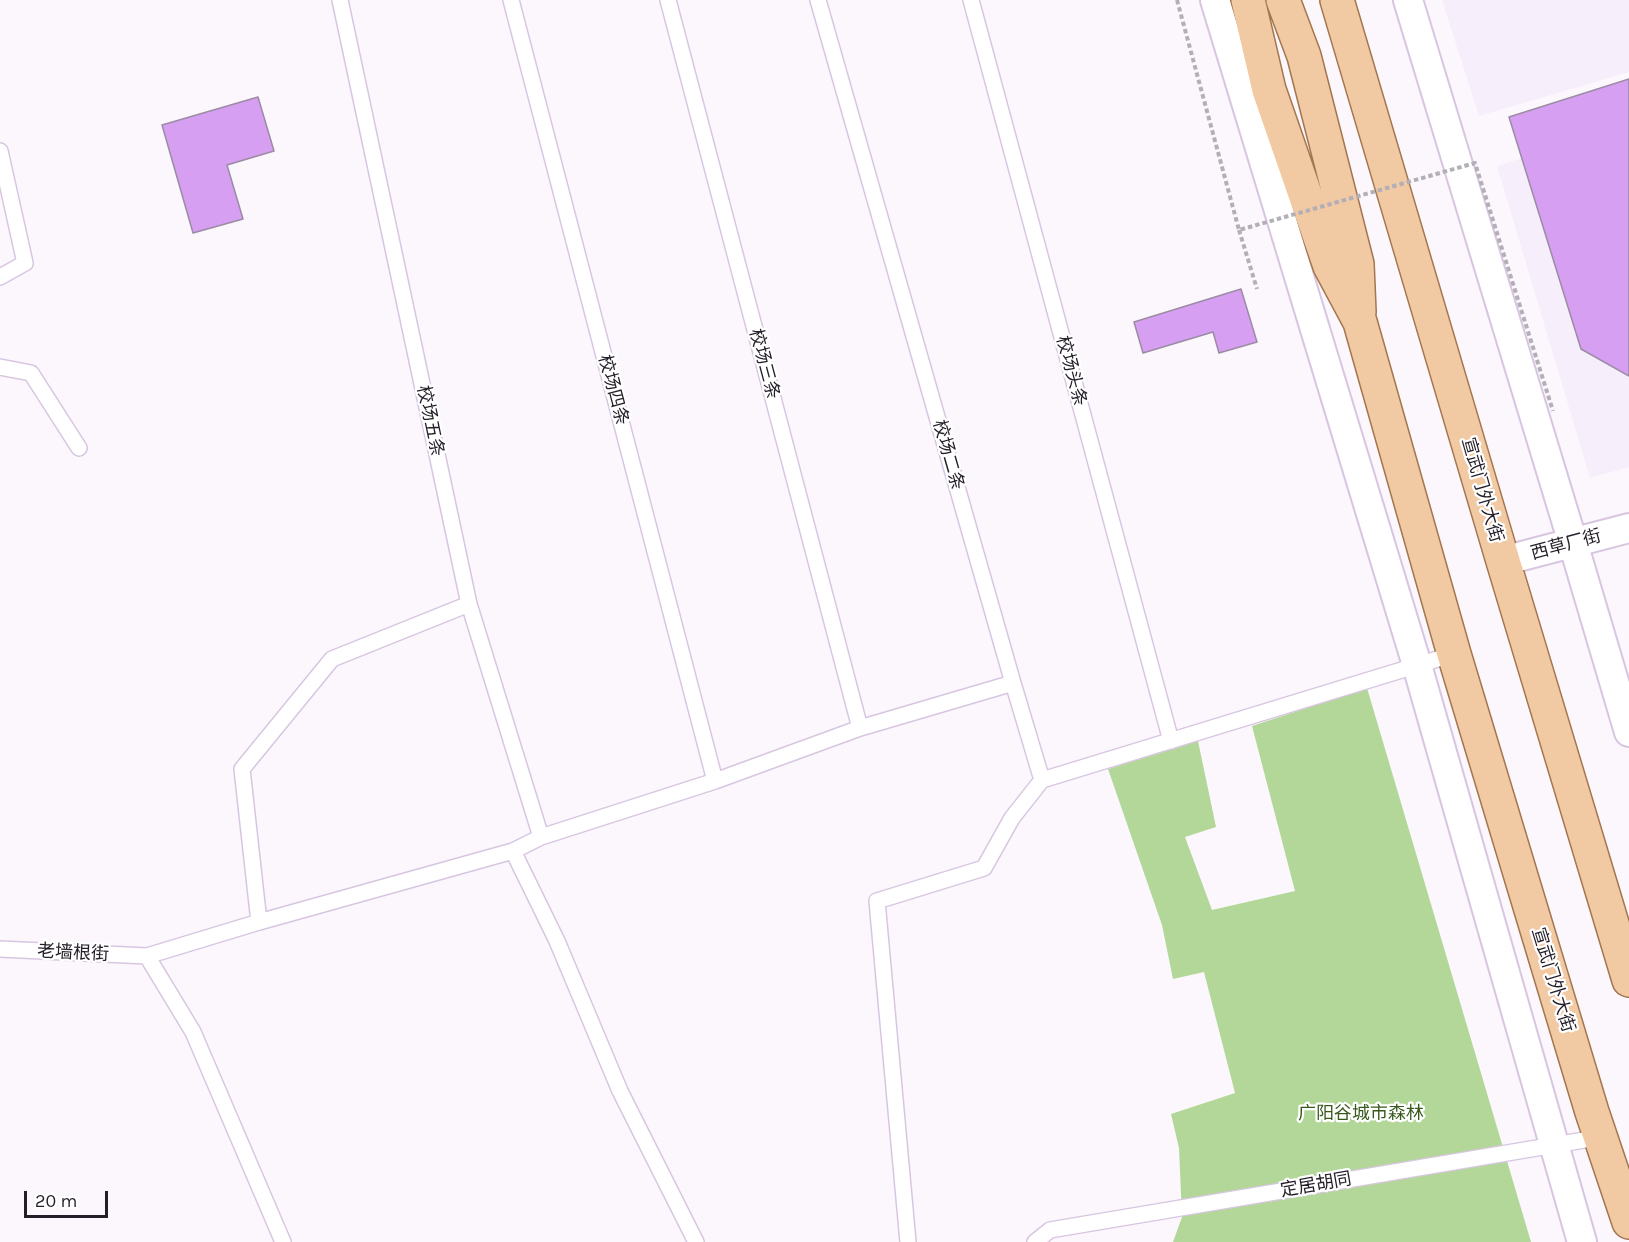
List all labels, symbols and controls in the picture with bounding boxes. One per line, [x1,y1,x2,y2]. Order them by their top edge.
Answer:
street label: 校场三条 [744,326,784,402]
street label: 校场头条 [1051,333,1091,409]
street label: 校场四条 [593,352,633,428]
street label: 校场五条 [412,384,448,458]
street label: 校场二条 [928,417,968,493]
street label: 宣武门外大街 [1457,435,1507,545]
street label: 西草厂街 [1528,525,1604,565]
street label: 宣武门外大街 [1527,925,1579,1035]
street label: 老墙根街 [36,940,110,966]
park label: 广阳谷城市森林 [1298,1103,1424,1125]
street label: 定居胡同 [1279,1168,1353,1202]
scale bar [27,1179,111,1217]
text: 20 m [35,1190,77,1212]

